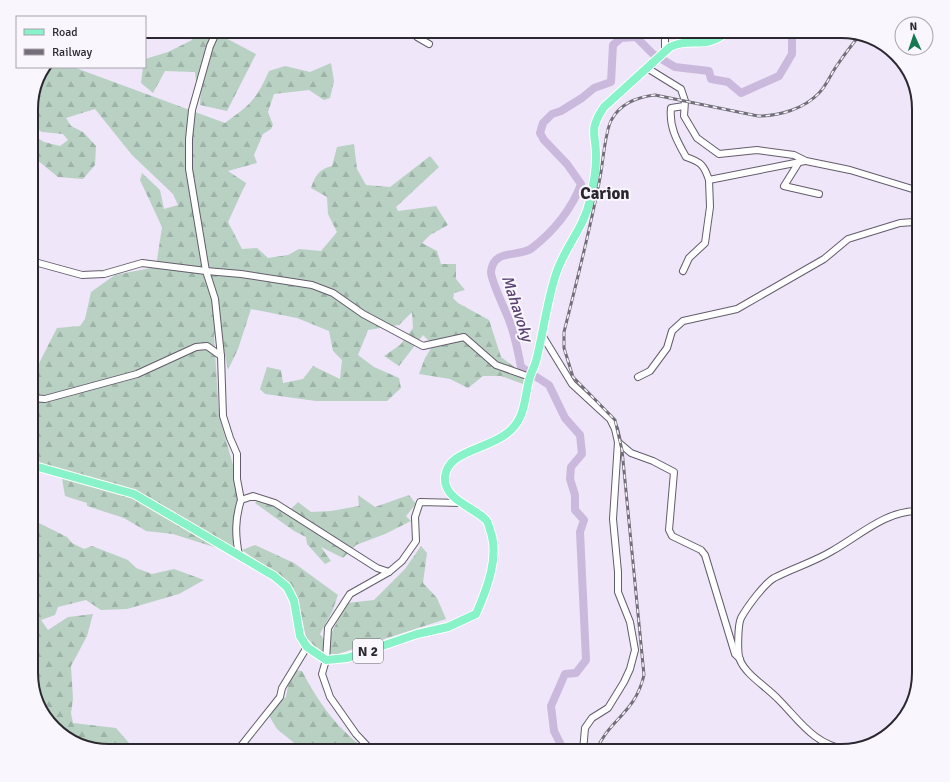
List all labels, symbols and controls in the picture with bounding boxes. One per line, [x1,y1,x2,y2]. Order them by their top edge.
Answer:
legend [16,16,146,68]
north arrow [894,16,934,56]
text: N [909,20,918,33]
text: Road [52,25,78,40]
text: Railway [52,45,92,60]
district label: Carion [580,183,630,204]
water label: Mahavoky [497,273,538,346]
road number: N 2 [353,639,383,663]

